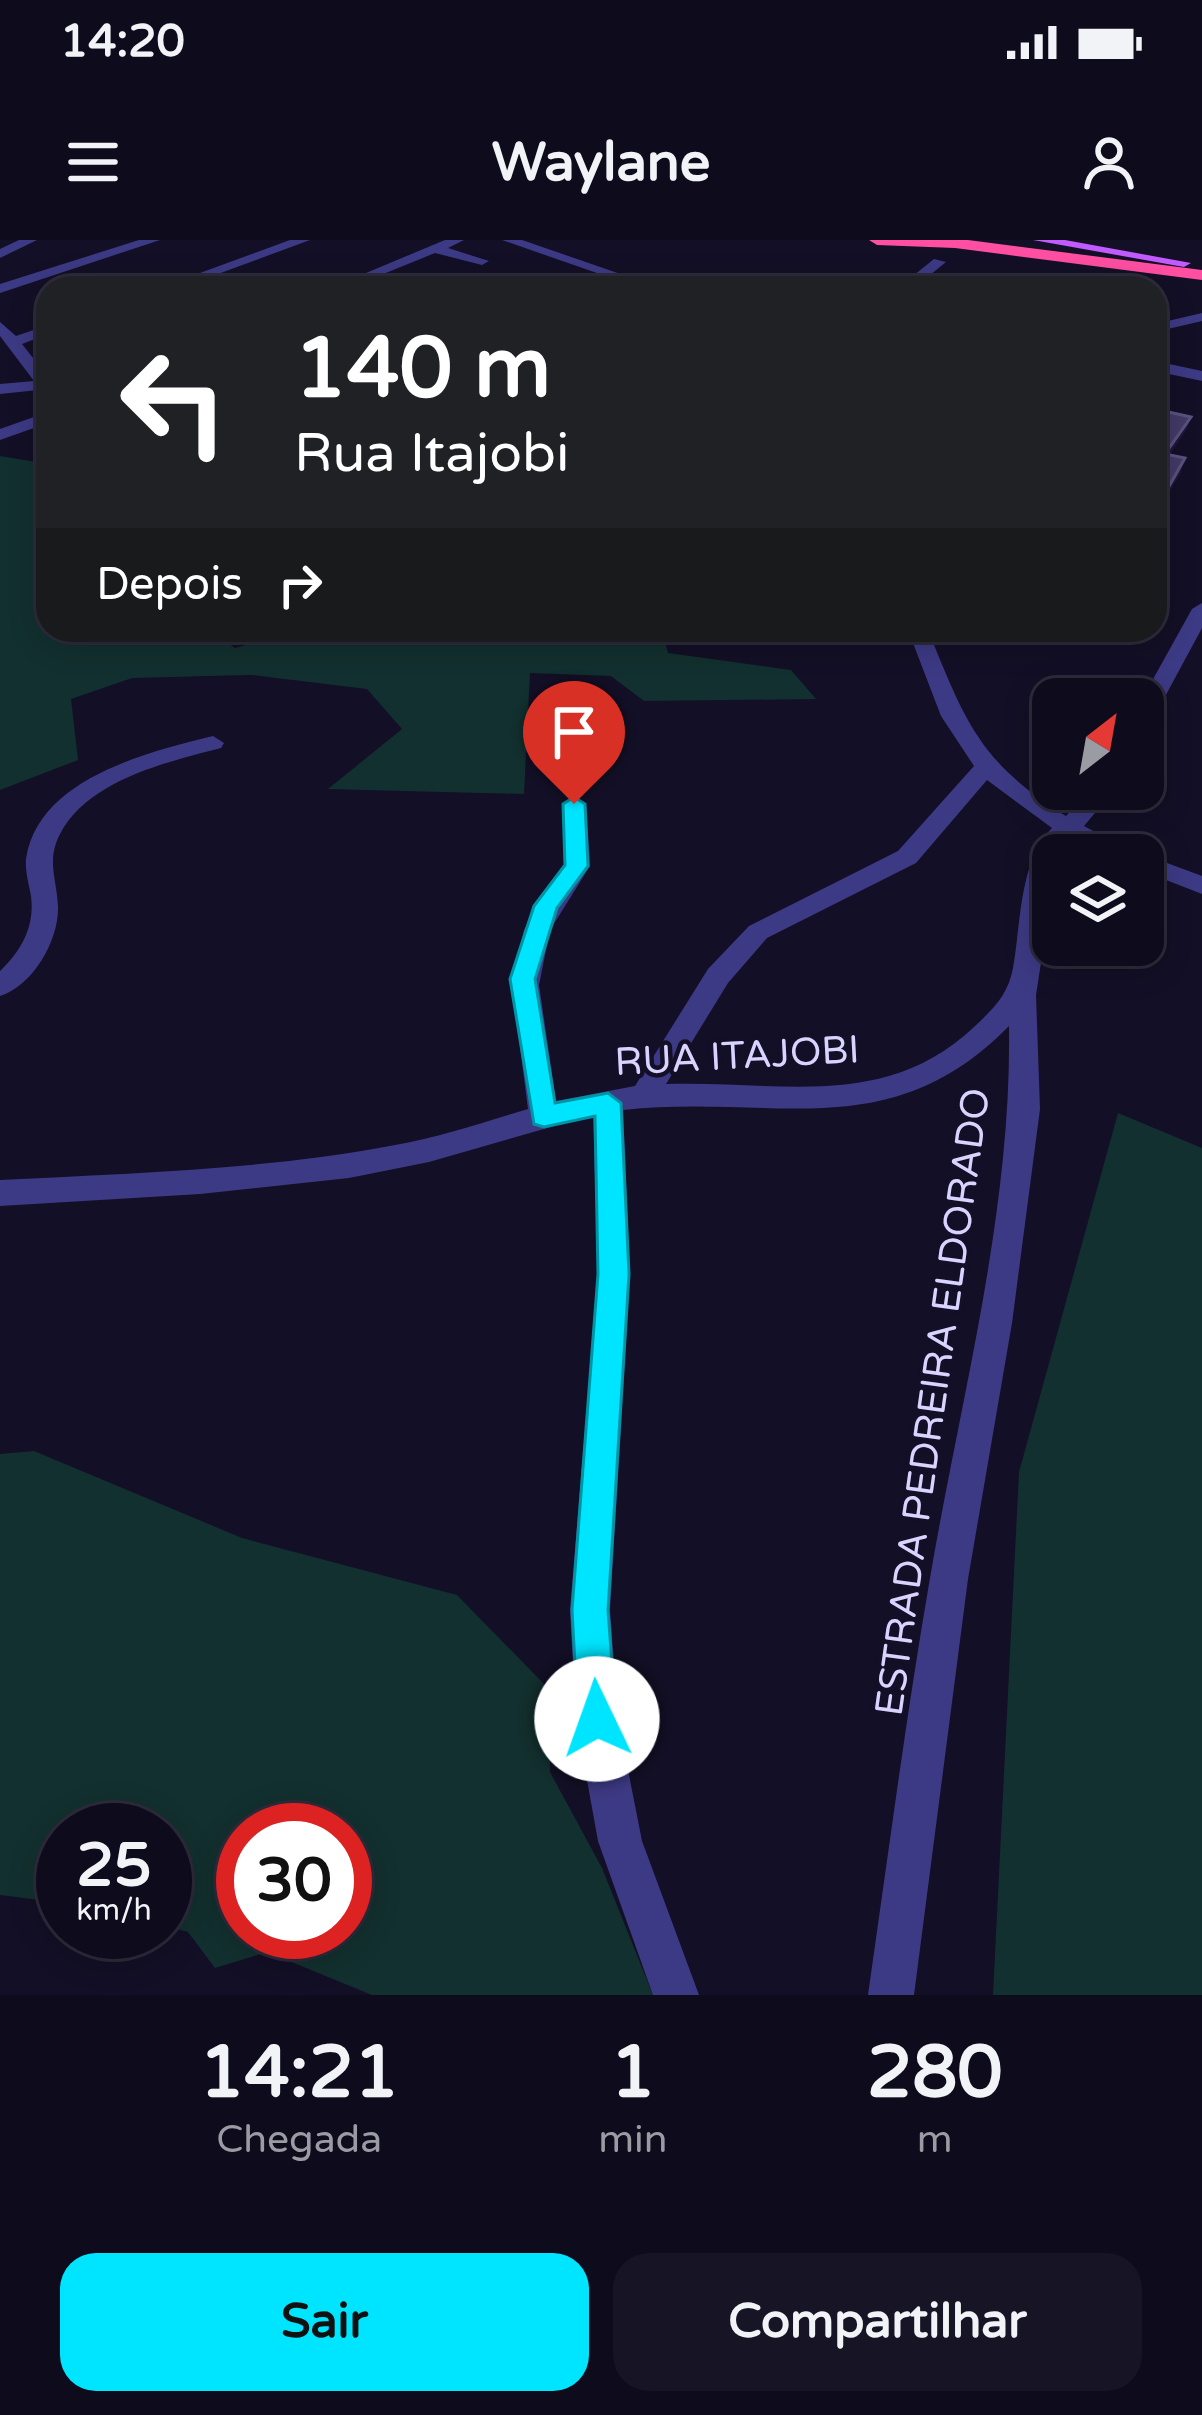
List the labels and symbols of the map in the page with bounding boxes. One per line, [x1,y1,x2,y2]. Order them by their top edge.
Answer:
north arrow [1032,678,1164,810]
pin [523,681,625,804]
street label: RUA ITAJOBI [613,1026,861,1086]
street label: ESTRADA PEDREIRA ELDORADO [866,1085,1000,1719]
position arrow [534,1656,660,1782]
speed limit sign: 30 [216,1803,372,1959]

